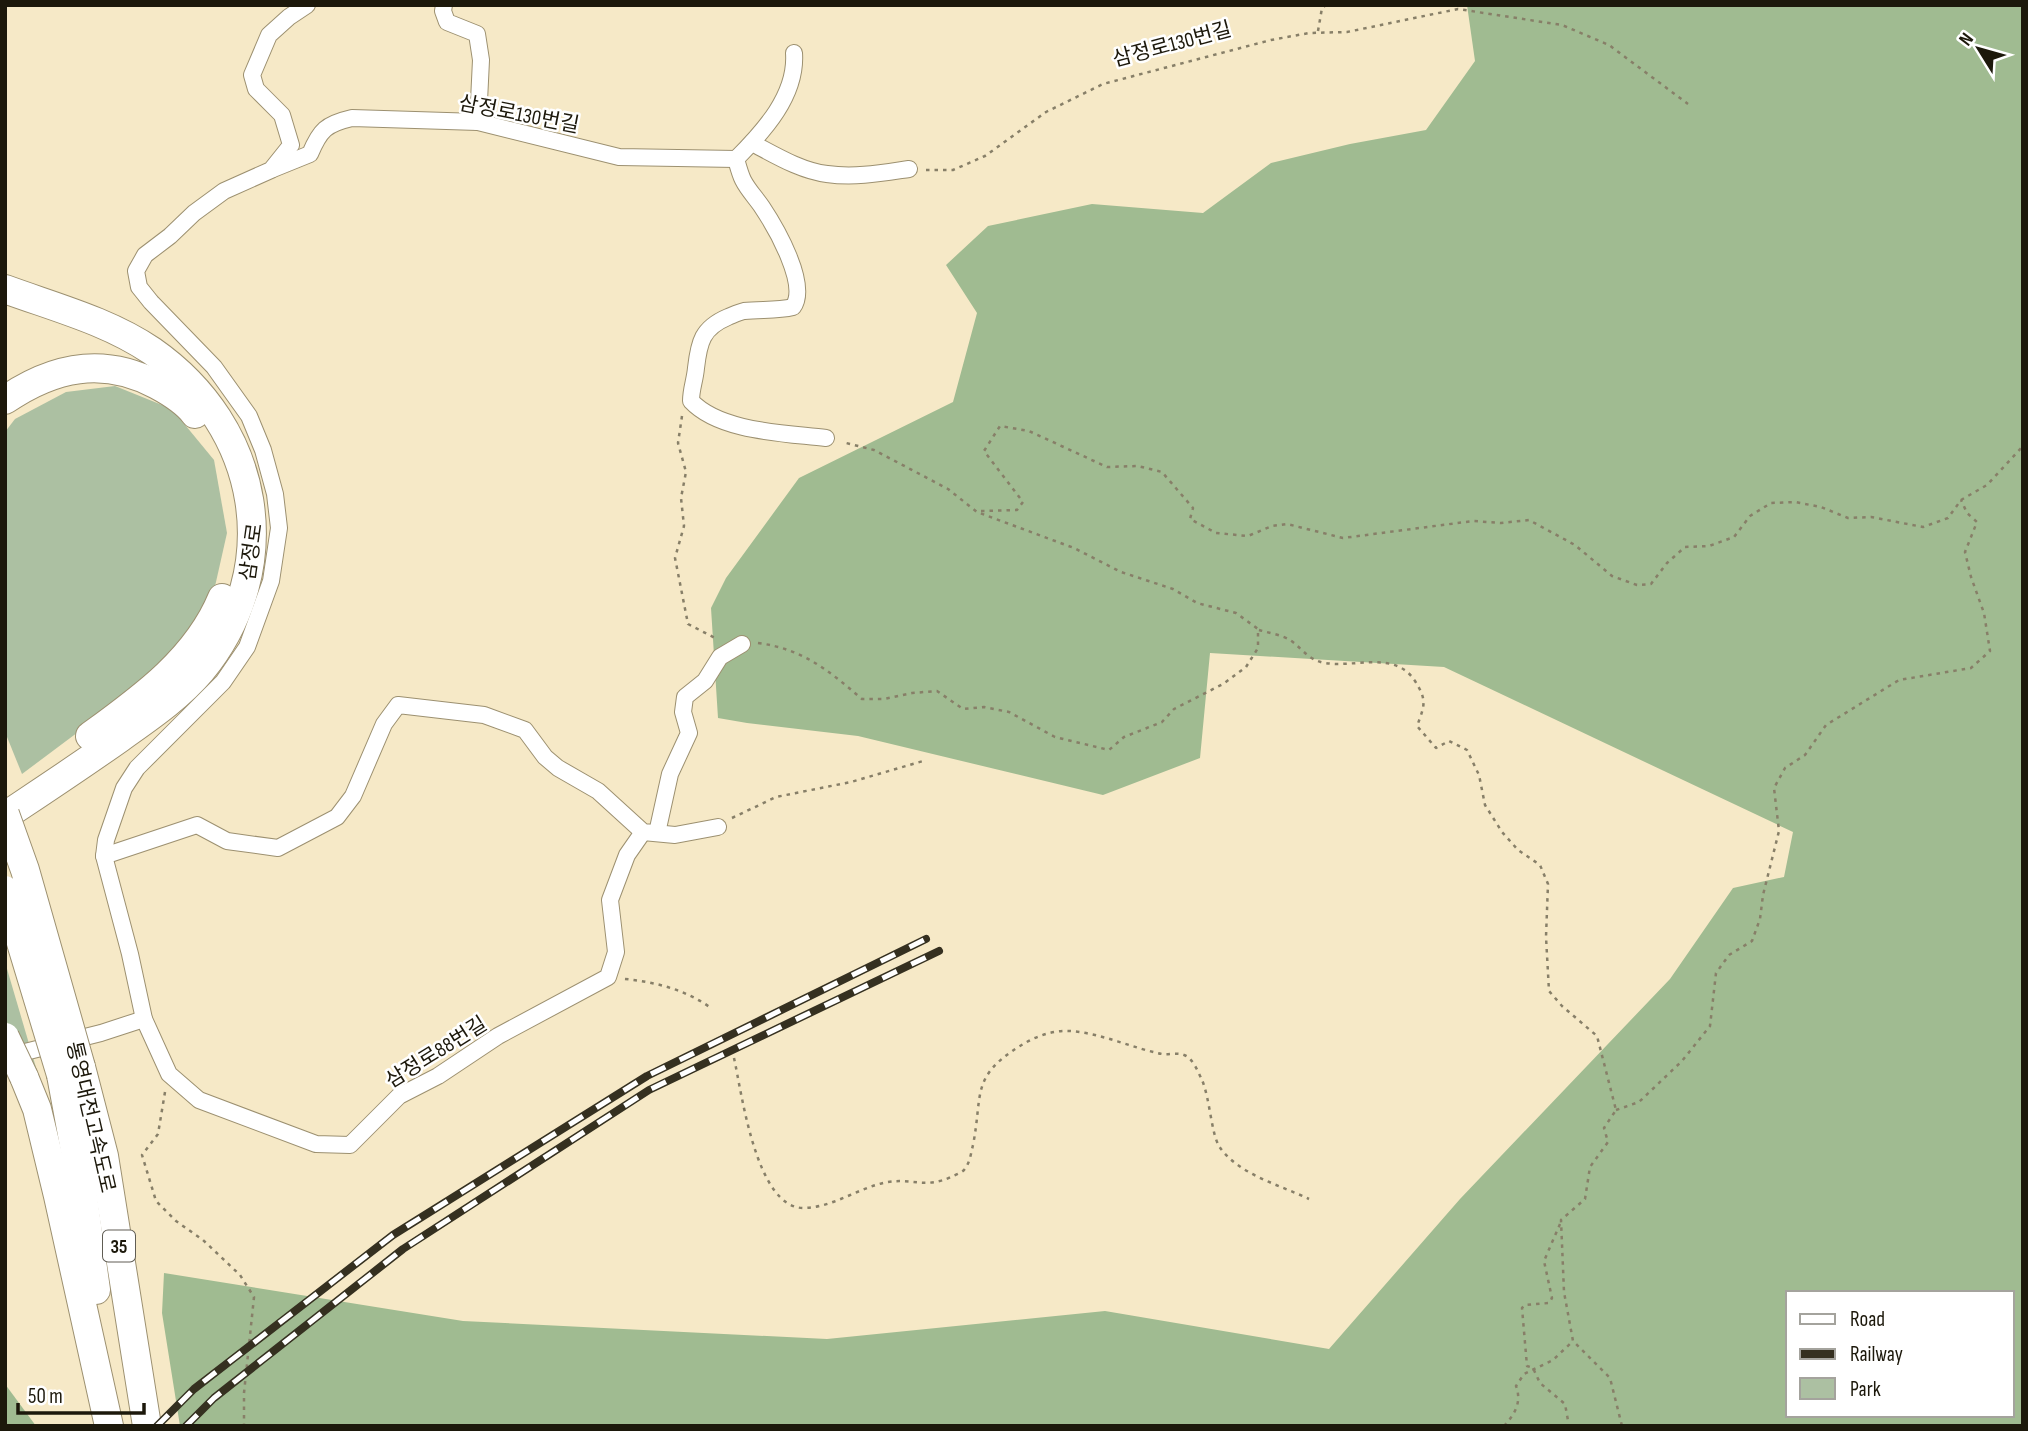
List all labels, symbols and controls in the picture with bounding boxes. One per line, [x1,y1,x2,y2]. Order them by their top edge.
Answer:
north arrow [1944,14,2014,84]
street label: 삼정로130번길 [1110,17,1234,72]
text: N [1954,29,1979,51]
street label: 삼정로130번길 [457,91,581,138]
street label: 삼정로 [235,522,268,583]
street label: 삼정로88번길 [381,1011,492,1094]
street label: 통영대전고속도로 [61,1039,120,1195]
road number: 35 [103,1230,135,1262]
legend [1786,1291,2014,1417]
text: Road [1850,1307,1885,1332]
text: Railway [1850,1342,1903,1367]
scale bar [18,1372,144,1416]
text: Park [1850,1377,1881,1402]
text: 50 m [28,1384,63,1409]

